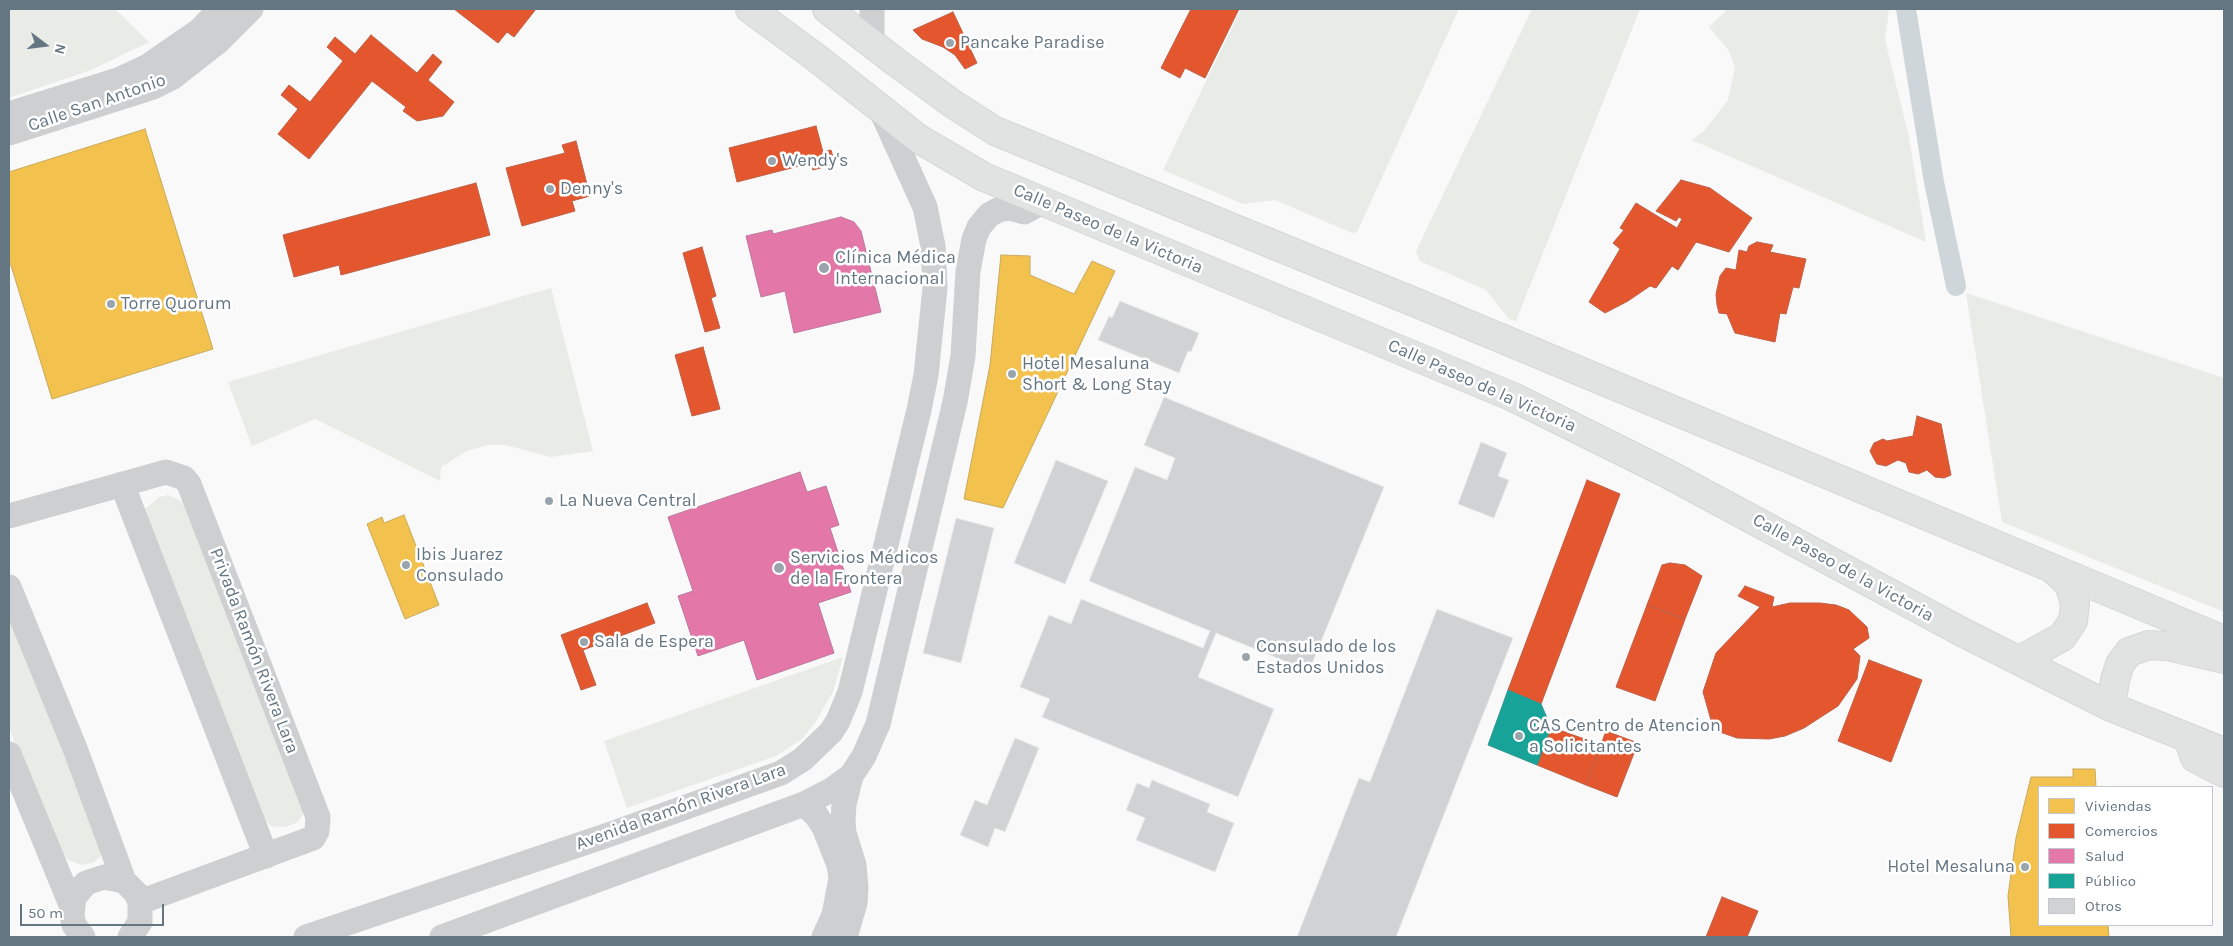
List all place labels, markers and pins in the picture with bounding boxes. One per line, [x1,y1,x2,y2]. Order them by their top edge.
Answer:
place label: Pancake Paradise [960,32,1105,54]
marker: Pancake Paradise [944,37,956,49]
place label: Wendy's [782,150,849,172]
marker: Wendy's [766,155,778,167]
place label: Denny's [560,178,623,200]
marker: Denny's [544,183,556,195]
place label: Clínica Médica Internacional [835,247,956,290]
marker: Clínica Médica Internacional [817,261,831,275]
place label: Torre Quorum [121,293,232,315]
marker: Torre Quorum [105,298,117,310]
place label: Hotel Mesaluna Short & Long Stay [1022,353,1171,396]
marker: Hotel Mesaluna Short & Long Stay [1006,368,1018,380]
place label: La Nueva Central [559,490,697,512]
marker: La Nueva Central [543,495,555,507]
place label: Ibis Juarez Consulado [416,544,504,586]
place label: Servicios Médicos de la Frontera [790,547,938,590]
marker: Ibis Juarez Consulado [400,559,412,571]
marker: Servicios Médicos de la Frontera [772,561,786,575]
place label: Sala de Espera [594,631,714,653]
marker: Sala de Espera [578,636,590,648]
place label: Consulado de los Estados Unidos [1256,636,1396,679]
marker: Consulado de los Estados Unidos [1240,651,1252,663]
place label: CAS Centro de Atencion a Solicitantes [1529,715,1721,758]
marker: CAS Centro de Atencion a Solicitantes [1513,730,1525,742]
place label: Hotel Mesaluna [1887,856,2015,878]
marker: Hotel Mesaluna [2019,861,2031,873]

